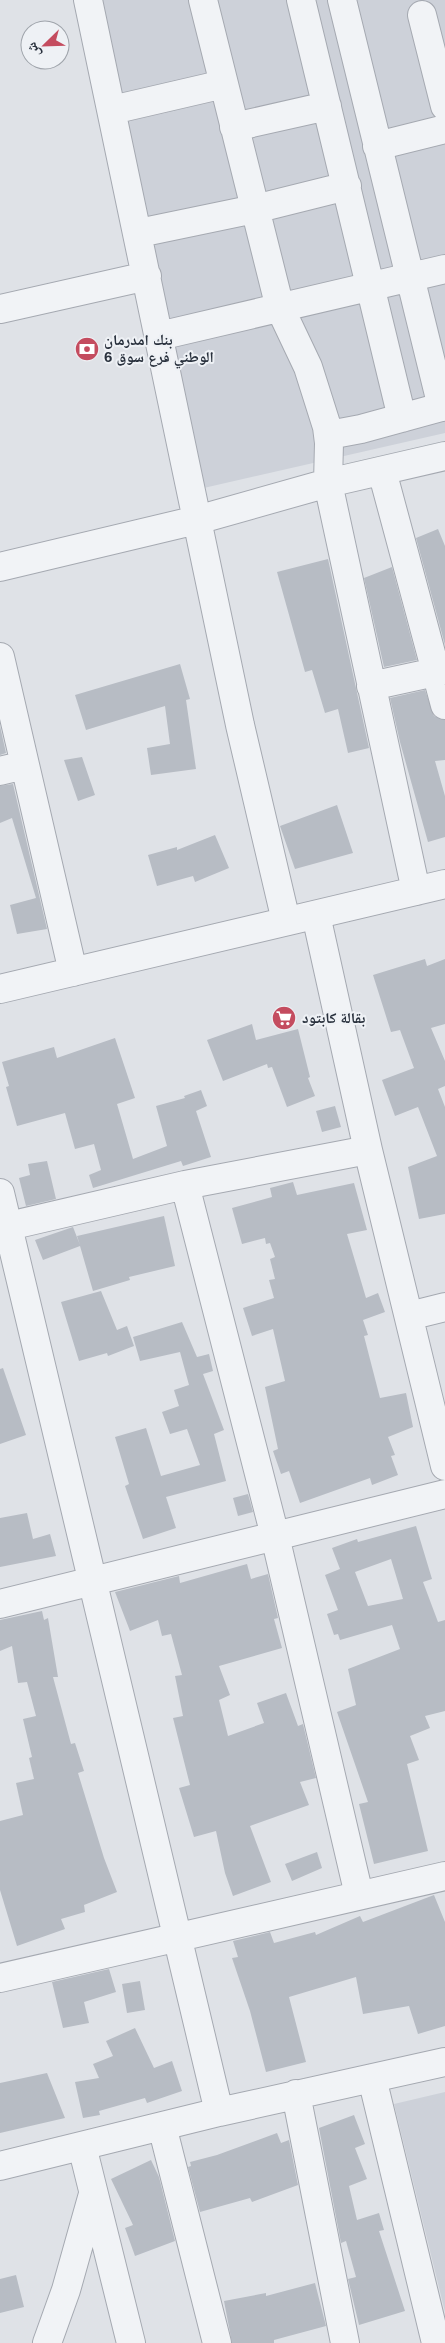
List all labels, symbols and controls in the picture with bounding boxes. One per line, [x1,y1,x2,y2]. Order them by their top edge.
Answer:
north arrow [20,20,70,70]
text: ش [23,40,44,60]
place label: بنك امدرمان الوطني فرع سوق 6 [104,331,214,369]
bank icon: بنك امدرمان الوطني فرع سوق 6 [74,336,100,362]
supermarket icon: بقالة كابتود [271,1005,297,1031]
place label: بقالة كابتود [302,1009,365,1027]

